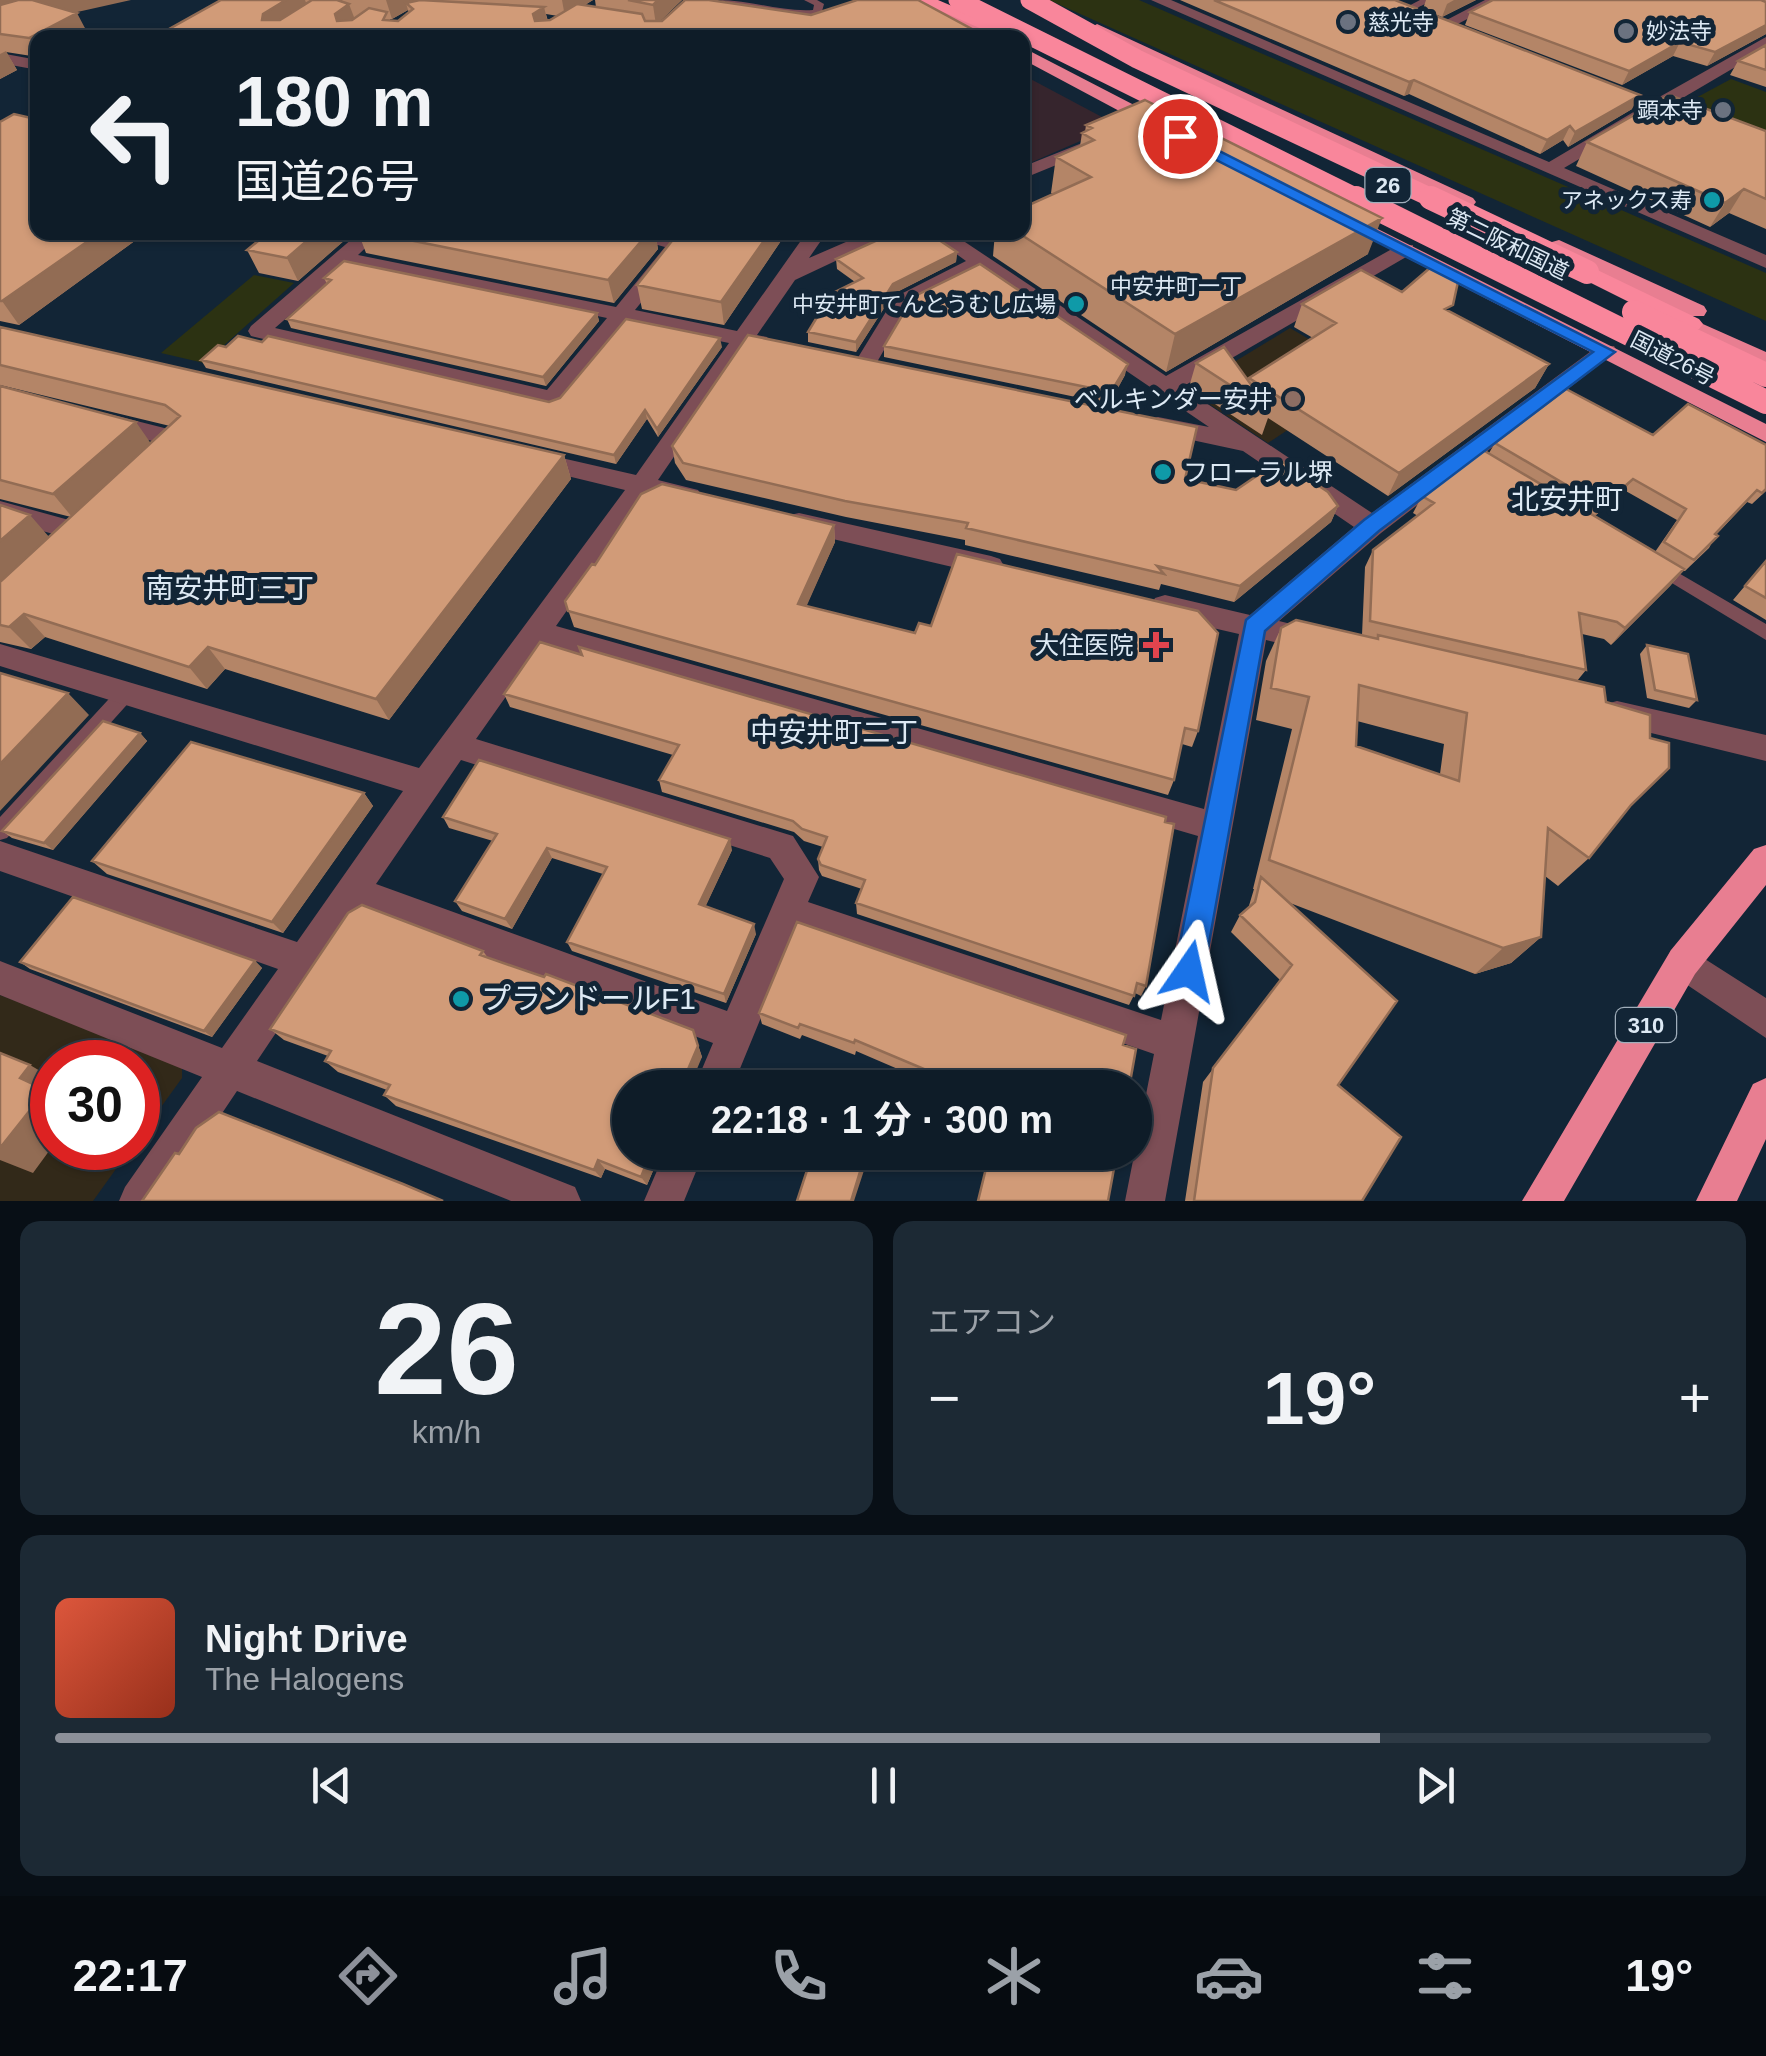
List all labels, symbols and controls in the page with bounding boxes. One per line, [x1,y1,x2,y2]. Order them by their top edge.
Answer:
place label: 慈光寺 [1368,10,1434,35]
marker: 慈光寺 [1337,11,1359,33]
place label: 妙法寺 [1646,19,1712,44]
marker: 妙法寺 [1615,20,1637,42]
text: 180 m [235,63,433,141]
icon: left [70,70,200,200]
pin [1138,94,1223,179]
place label: 顕本寺 [1637,98,1703,123]
marker: 顕本寺 [1712,99,1734,121]
icon: arrive [1153,109,1208,164]
text: 国道26号 [235,156,420,207]
road number: 26 [1366,168,1410,202]
place label: アネックス寿 [1561,188,1692,213]
marker: アネックス寿 [1701,189,1723,211]
street label: 第二阪和国道 [1443,204,1573,285]
district label: 中安井町一丁 [1110,274,1242,299]
place label: 中安井町てんとうむし広場 [792,292,1056,317]
marker: 中安井町てんとうむし広場 [1065,293,1087,315]
street label: 国道26号 [1627,327,1719,390]
place label: ベルキンダー安井 [1074,385,1273,413]
marker: ベルキンダー安井 [1282,388,1304,410]
place label: フローラル堺 [1183,458,1333,486]
marker: フローラル堺 [1152,461,1174,483]
district label: 北安井町 [1511,484,1623,515]
district label: 南安井町三丁 [146,573,314,604]
place label: 大住医院 [1034,631,1134,659]
marker: 大住医院 [1143,632,1169,658]
district label: 中安井町二丁 [750,717,918,748]
position arrow [1137,919,1241,1023]
place label: プランドールF1 [481,982,696,1015]
marker: プランドールF1 [450,988,472,1010]
road number: 310 [1616,1008,1676,1042]
speed limit sign: 30 [30,1040,160,1170]
text: 22:18 · 1 分 · 300 m [711,1099,1053,1141]
text: 26 [374,1276,519,1422]
text: エアコン [928,1304,1056,1340]
text: 19° [1263,1356,1376,1440]
text: − [928,1367,960,1429]
text: + [1679,1367,1711,1429]
text: km/h [412,1414,481,1450]
text: Night Drive [205,1618,408,1660]
text: The Halogens [205,1661,404,1697]
icon: previous [304,1758,359,1813]
icon: pause [856,1758,911,1813]
icon: next [1408,1758,1463,1813]
icon: directions [333,1941,403,2011]
icon: music [548,1941,618,2011]
icon: phone [764,1941,834,2011]
icon: climate [979,1941,1049,2011]
icon: car [1194,1941,1264,2011]
icon: filters [1410,1941,1480,2011]
text: 22:17 [73,1950,188,2001]
text: 19° [1625,1950,1693,2001]

